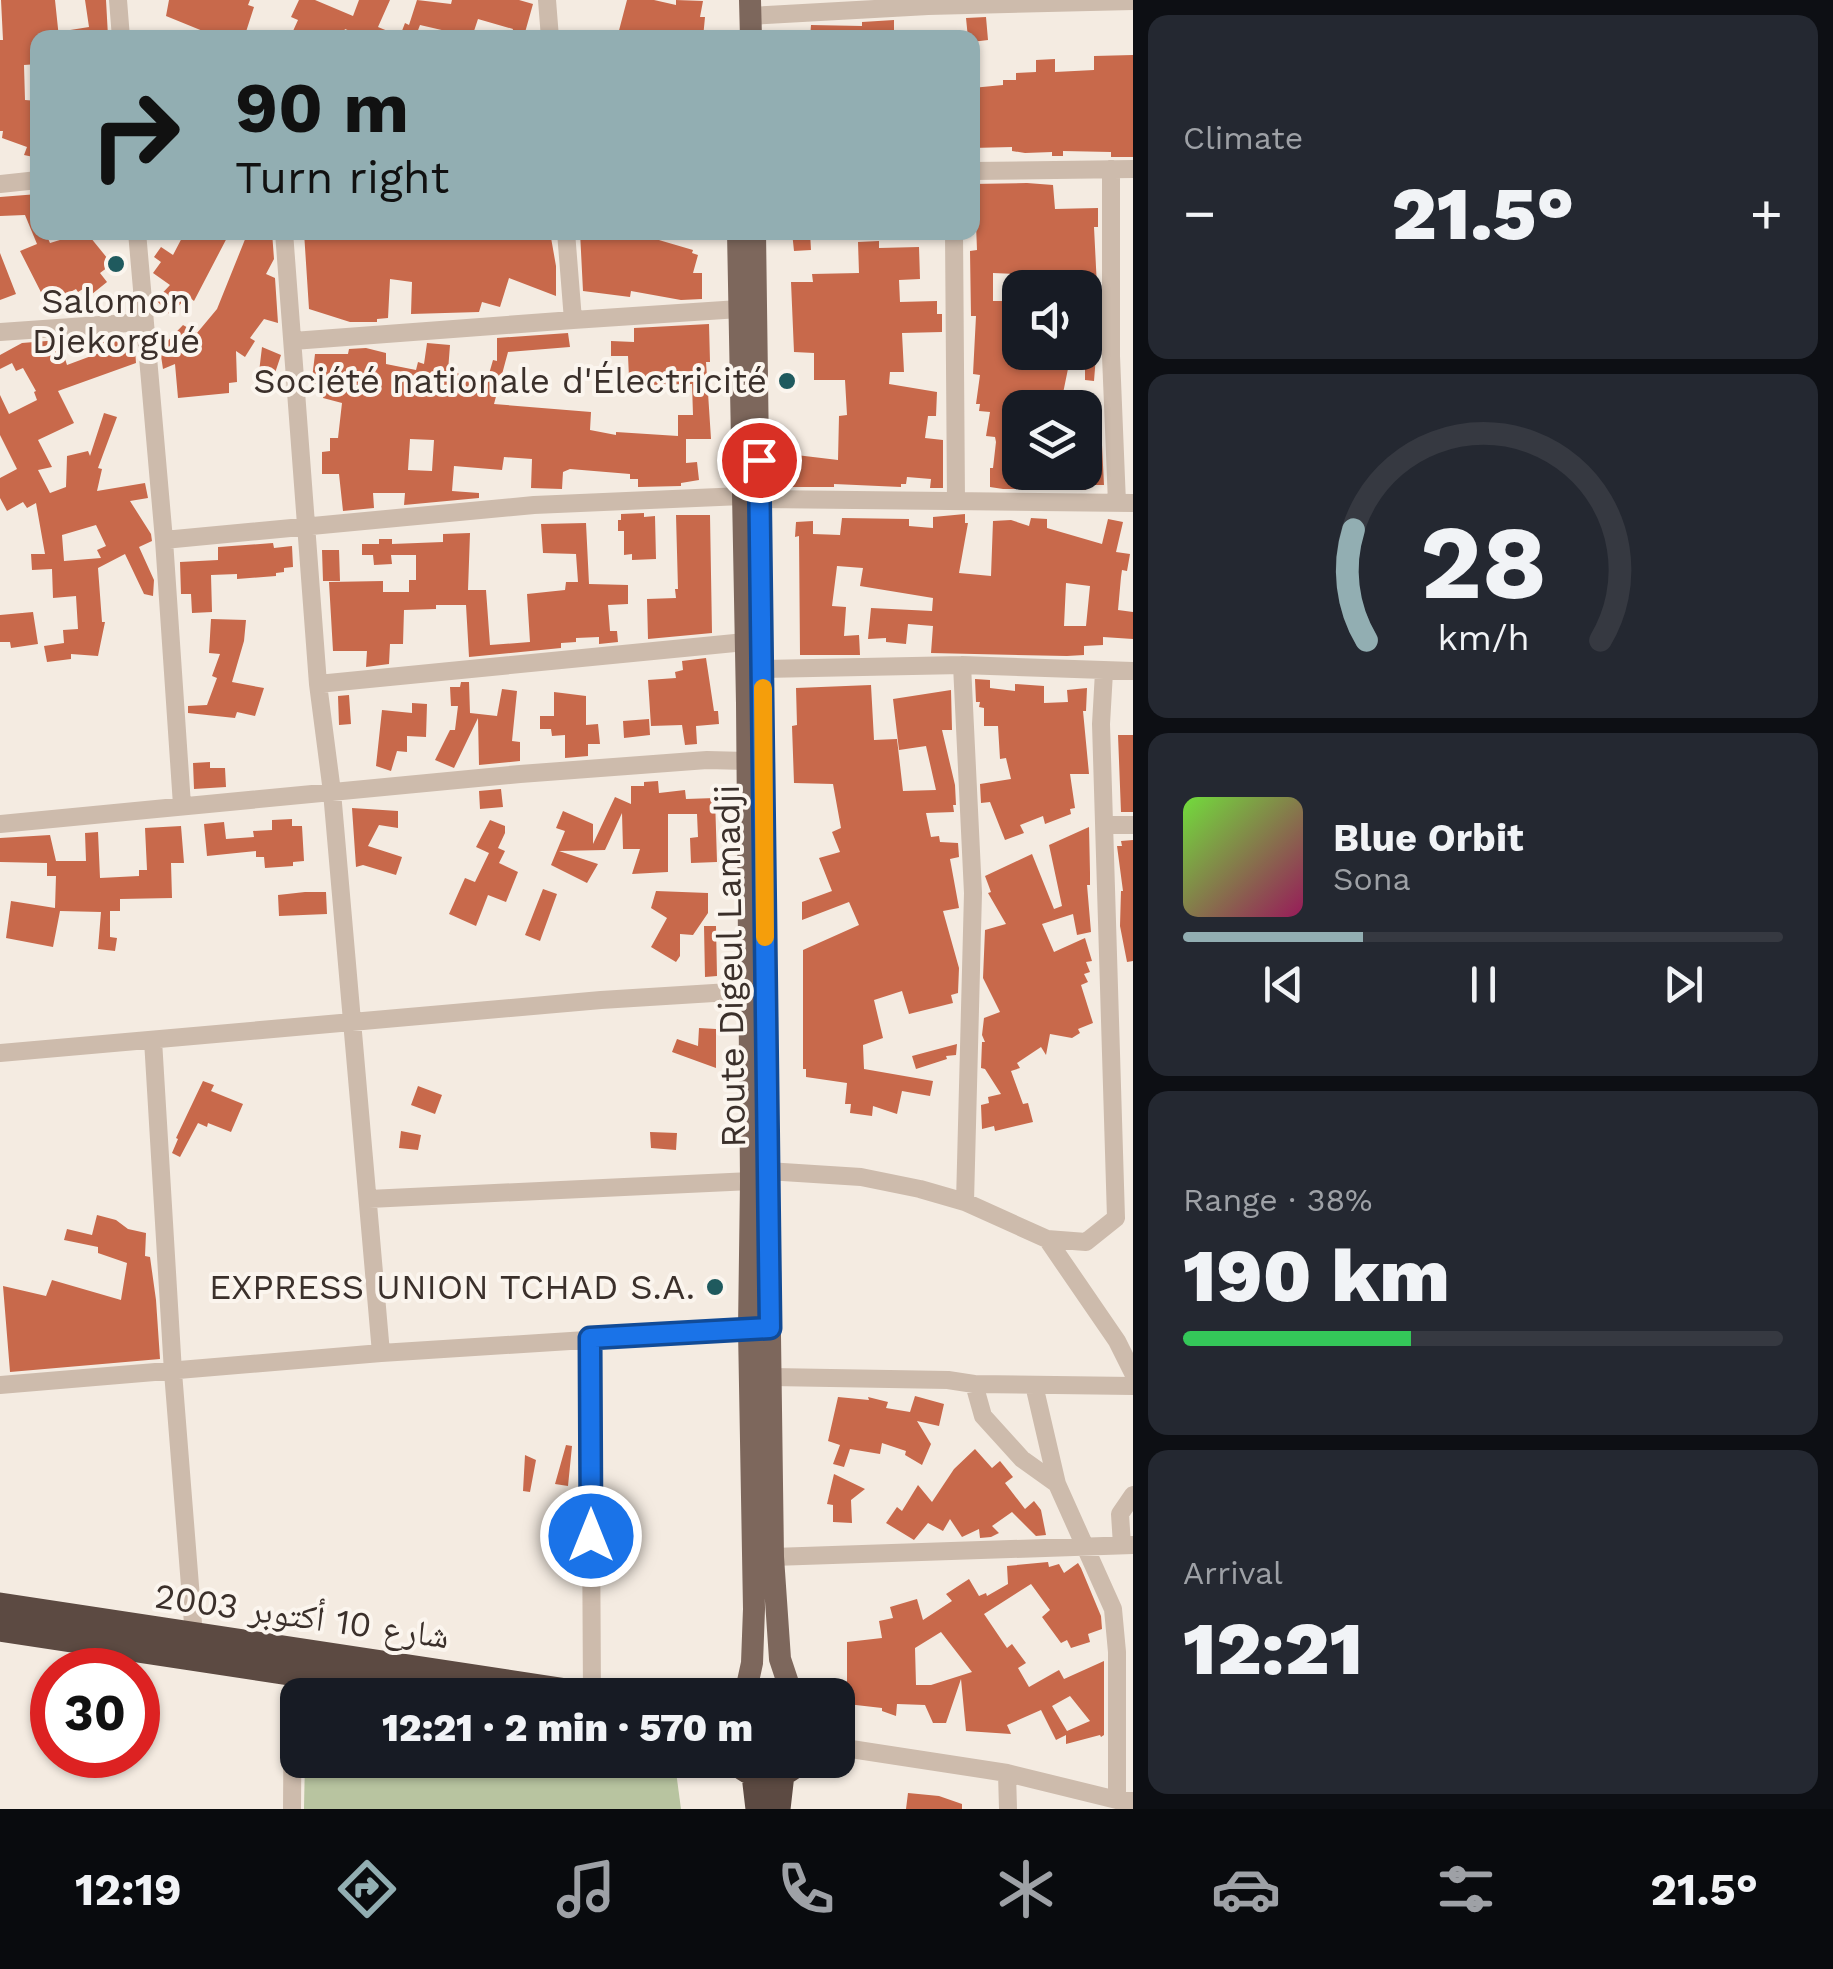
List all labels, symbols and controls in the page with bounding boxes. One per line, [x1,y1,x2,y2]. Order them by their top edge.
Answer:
text: 90 m [235,67,409,149]
icon: right [70,70,200,200]
text: Climate [1183,119,1303,157]
text: Turn right [235,151,449,204]
text: 21.5° [1392,169,1574,257]
text: − [1183,181,1216,245]
text: + [1750,181,1783,245]
marker: Salomon Djekorgué [105,253,127,275]
map controls [1002,270,1102,490]
button: sound [1002,270,1102,370]
place label: Salomon Djekorgué [32,280,200,362]
place label: Société nationale d'Électricité [253,360,767,402]
marker: Société nationale d'Électricité [776,370,798,392]
button: layers [1002,390,1102,490]
pin [717,418,802,503]
icon: arrive [732,433,787,488]
text: 28 [1419,501,1547,623]
text: km/h [1437,617,1529,659]
street label: Route Digeul Lamadji [706,784,754,1148]
text: Blue Orbit [1333,816,1524,860]
text: Sona [1333,860,1411,898]
icon: previous [1256,957,1311,1012]
icon: pause [1456,957,1511,1012]
icon: next [1656,957,1711,1012]
text: Range · 38% [1183,1181,1373,1219]
text: 190 km [1183,1231,1450,1319]
place label: EXPRESS UNION TCHAD S.A. [209,1266,695,1308]
marker: EXPRESS UNION TCHAD S.A. [704,1276,726,1298]
position arrow [539,1484,643,1588]
text: Arrival [1183,1554,1283,1592]
street label: شارع 10 أكتوبر 2003 [152,1575,452,1658]
text: 12:21 [1183,1604,1363,1692]
speed limit sign: 30 [30,1648,160,1778]
text: 12:21 · 2 min · 570 m [382,1706,753,1750]
icon: directions [332,1854,402,1924]
icon: music [551,1854,621,1924]
icon: phone [771,1854,841,1924]
icon: climate [991,1854,1061,1924]
icon: car [1211,1854,1281,1924]
icon: filters [1431,1854,1501,1924]
text: 12:19 [75,1863,182,1916]
text: 21.5° [1650,1863,1758,1916]

